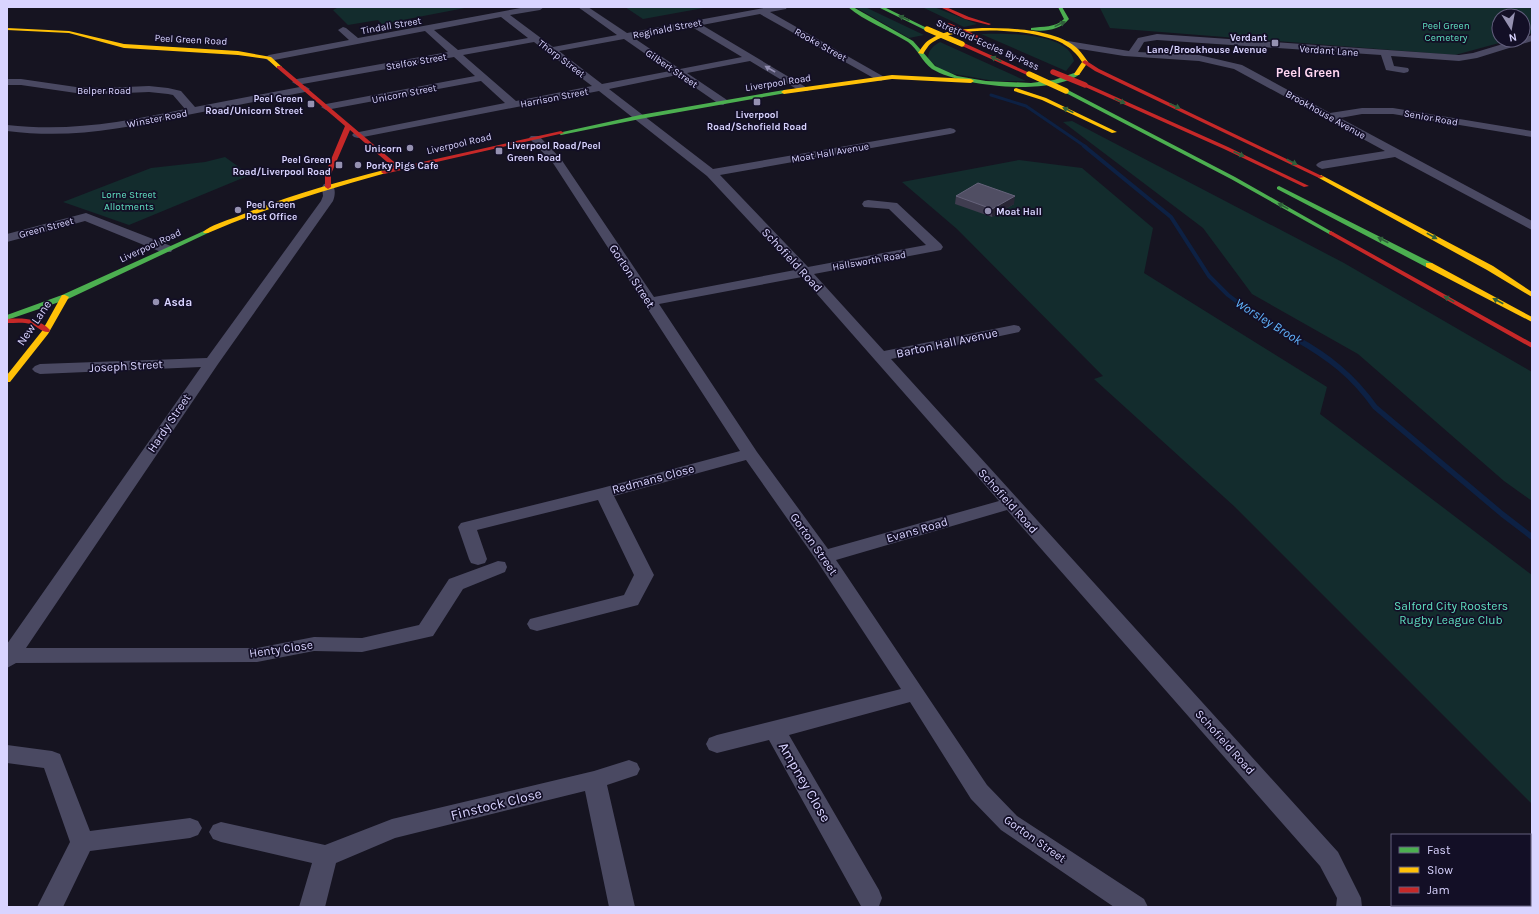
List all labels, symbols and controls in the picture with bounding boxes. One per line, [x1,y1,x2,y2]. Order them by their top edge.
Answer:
north arrow [1491,8,1531,48]
street label: Tindall Street [360,15,422,37]
one-way arrow [898,15,909,21]
street label: Reginald Street [632,16,703,42]
street label: Stretford-Eccles By-Pass [934,17,1041,73]
park label: Peel Green Cemetery [1422,20,1470,44]
one-way arrow [1054,21,1066,27]
street label: Rooke Street [792,26,849,64]
text: N [1508,30,1518,44]
street label: Peel Green Road [154,32,228,48]
place label: Verdant Lane/Brookhouse Avenue [1147,32,1267,56]
street label: Thorp Street [536,37,587,81]
marker: Verdant Lane/Brookhouse Avenue [1270,38,1280,48]
street label: Verdant Lane [1299,43,1359,59]
street label: Gilbert Street [643,47,700,91]
street label: Stelfox Street [385,51,448,73]
one-way arrow [989,56,1001,62]
district label: Peel Green [1276,65,1340,80]
one-way arrow [764,66,776,73]
street label: Liverpool Road [744,72,812,94]
street label: Unicorn Street [371,82,438,106]
street label: Belper Road [77,85,131,97]
street label: Harrison Street [519,85,589,110]
street label: Brookhouse Avenue [1283,88,1368,142]
place label: Peel Green Road/Unicorn Street [205,93,303,117]
marker: Liverpool Road/Schofield Road [752,97,762,107]
one-way arrow [1115,98,1126,104]
marker: Peel Green Road/Unicorn Street [306,99,316,109]
one-way arrow [1170,103,1181,109]
street label: Winster Road [126,107,188,131]
one-way arrow [1062,107,1073,113]
street label: Senior Road [1403,107,1459,129]
place label: Liverpool Road/Schofield Road [707,109,807,133]
street label: Liverpool Road [426,131,493,157]
place label: Liverpool Road/Peel Green Road [507,140,601,164]
street label: Moat Hall Avenue [790,140,870,166]
place label: Unicorn [364,143,402,155]
marker: Unicorn [405,143,415,153]
marker: Liverpool Road/Peel Green Road [494,146,504,156]
one-way arrow [1233,151,1245,157]
place label: Peel Green Road/Liverpool Road [232,154,331,178]
one-way arrow [1287,159,1298,165]
marker: Peel Green Road/Liverpool Road [334,160,344,170]
marker: Porky Pigs Cafe [353,160,363,170]
place label: Porky Pigs Cafe [366,160,439,172]
park label: Lorne Street Allotments [102,189,157,213]
place label: Peel Green Post Office [246,199,297,223]
one-way arrow [1277,203,1289,210]
marker: Peel Green Post Office [233,205,243,215]
marker: Moat Hall [983,206,993,216]
place label: Moat Hall [996,206,1042,218]
street label: Green Street [18,215,75,241]
street label: Schofield Road [759,225,825,295]
street label: Liverpool Road [118,226,183,265]
one-way arrow [1426,233,1438,239]
one-way arrow [1377,237,1389,243]
street label: Gorton Street [606,242,658,311]
street label: Hallsworth Road [831,249,907,273]
place label: Asda [164,295,192,309]
water label: Worsley Brook [1233,295,1305,348]
one-way arrow [1443,296,1455,303]
marker: Asda [151,297,161,307]
street label: New Lane [14,298,54,348]
one-way arrow [1492,298,1504,304]
street label: Barton Hall Avenue [895,325,999,361]
street label: Joseph Street [89,357,164,375]
street label: Hardy Street [144,391,194,455]
street label: Redmans Close [610,461,696,497]
street label: Schofield Road [975,466,1041,536]
street label: Gorton Street [787,510,841,578]
street label: Evans Road [885,515,949,545]
park label: Salford City Roosters Rugby League Club [1394,599,1508,627]
street label: Henty Close [248,638,314,660]
street label: Schofield Road [1192,707,1258,777]
street label: Ampney Close [775,739,834,825]
street label: Finstock Close [449,785,543,824]
street label: Gorton Street [1001,812,1069,866]
legend [1391,834,1531,906]
text: Fast [1427,843,1451,857]
text: Slow [1427,863,1453,877]
text: Jam [1427,883,1450,897]

